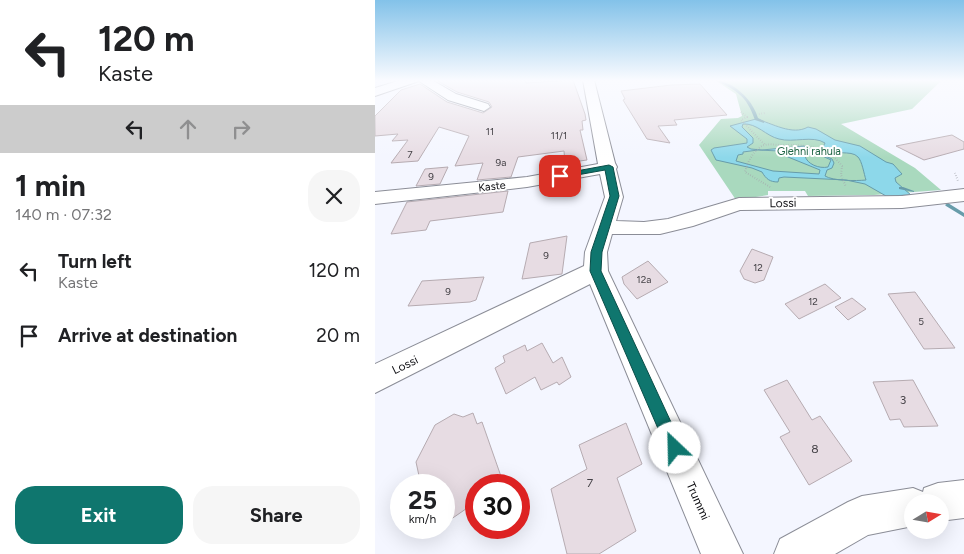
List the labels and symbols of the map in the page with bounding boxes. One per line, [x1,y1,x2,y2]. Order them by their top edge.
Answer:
house number: 11 [486,125,494,138]
house number: 11/1 [551,129,567,142]
park label: Glehni rahula [777,145,841,158]
house number: 7 [407,148,413,161]
pin [539,155,581,197]
house number: 9a [496,156,506,169]
house number: 9 [428,170,434,183]
street label: Kaste [478,179,506,194]
street label: Lossi [769,196,797,210]
house number: 9 [543,249,549,262]
house number: 12 [753,261,763,274]
house number: 12a [637,273,651,286]
house number: 9 [445,285,451,298]
house number: 12 [808,295,818,308]
house number: 5 [918,315,924,328]
street label: Lossi [390,353,420,377]
house number: 3 [900,393,906,407]
position arrow [648,421,700,473]
house number: 8 [811,442,819,456]
speed limit sign: 30 [465,474,530,539]
house number: 7 [587,476,594,490]
street label: Trummi [683,480,713,522]
north arrow [904,494,949,539]

